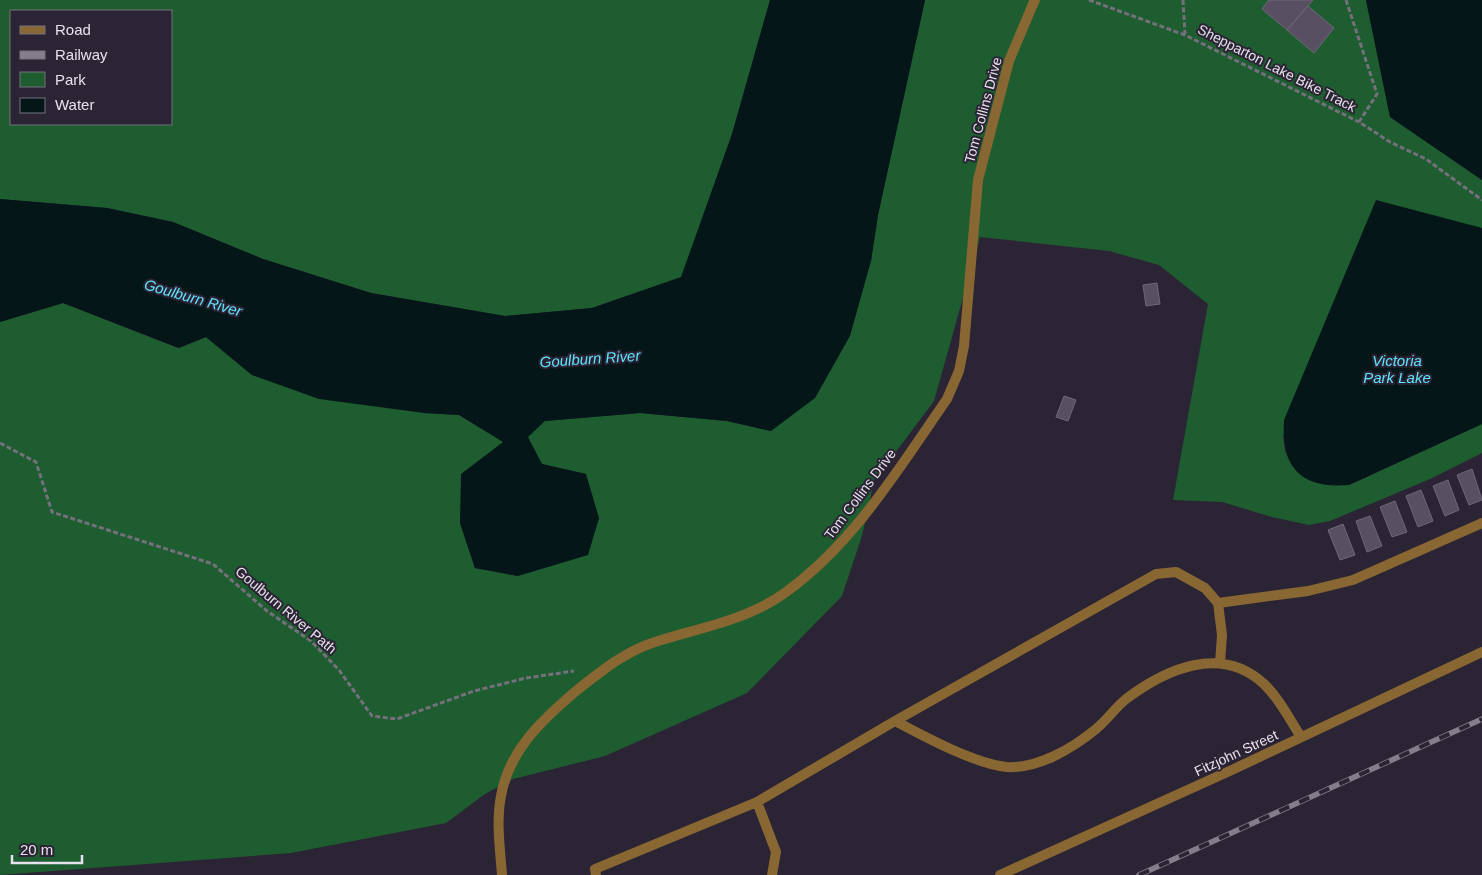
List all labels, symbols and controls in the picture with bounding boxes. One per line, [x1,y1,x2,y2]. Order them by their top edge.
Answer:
legend [10,10,172,125]
text: Road [55,21,91,38]
street label: Shepparton Lake Bike Track [1195,21,1360,116]
text: Railway [55,46,108,63]
street label: Tom Collins Drive [961,55,1005,165]
text: Park [55,71,86,88]
text: Water [55,96,94,113]
water label: Goulburn River [142,275,245,320]
water label: Goulburn River [539,346,642,370]
water label: Victoria Park Lake [1363,352,1431,386]
street label: Tom Collins Drive [821,446,899,542]
street label: Goulburn River Path [232,563,340,657]
street label: Fitzjohn Street [1192,727,1280,779]
scale bar [12,832,82,864]
text: 20 m [20,841,53,858]

